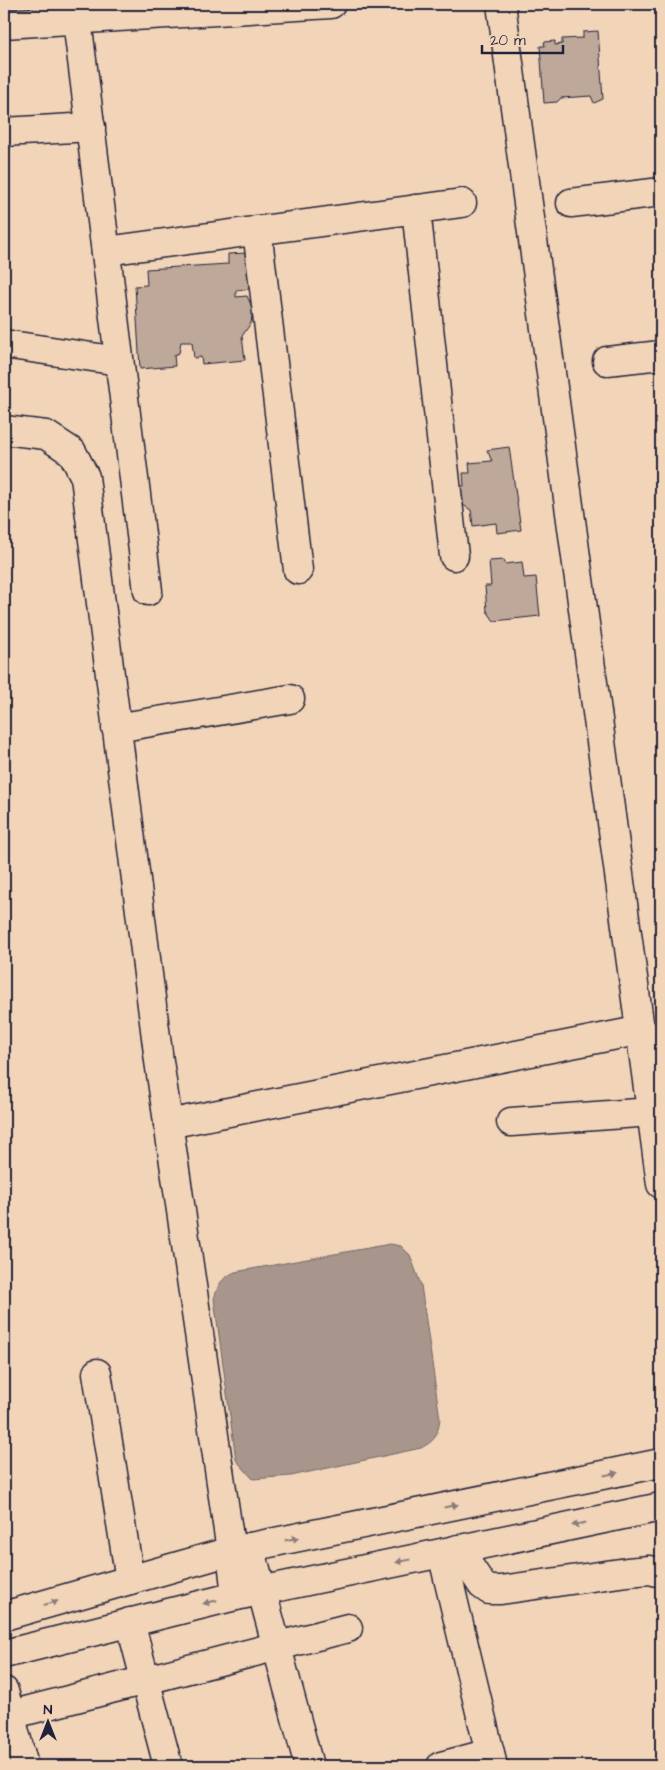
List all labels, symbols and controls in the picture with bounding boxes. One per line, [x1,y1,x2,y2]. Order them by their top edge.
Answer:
scale bar [482,22,564,54]
text: 20 m [490,30,526,51]
one-way arrow [603,1470,618,1478]
one-way arrow [444,1502,459,1510]
one-way arrow [572,1520,587,1528]
one-way arrow [284,1534,300,1542]
one-way arrow [396,1557,411,1565]
one-way arrow [202,1598,218,1606]
one-way arrow [43,1599,58,1607]
north arrow [22,1698,72,1748]
text: N [44,1700,53,1720]

